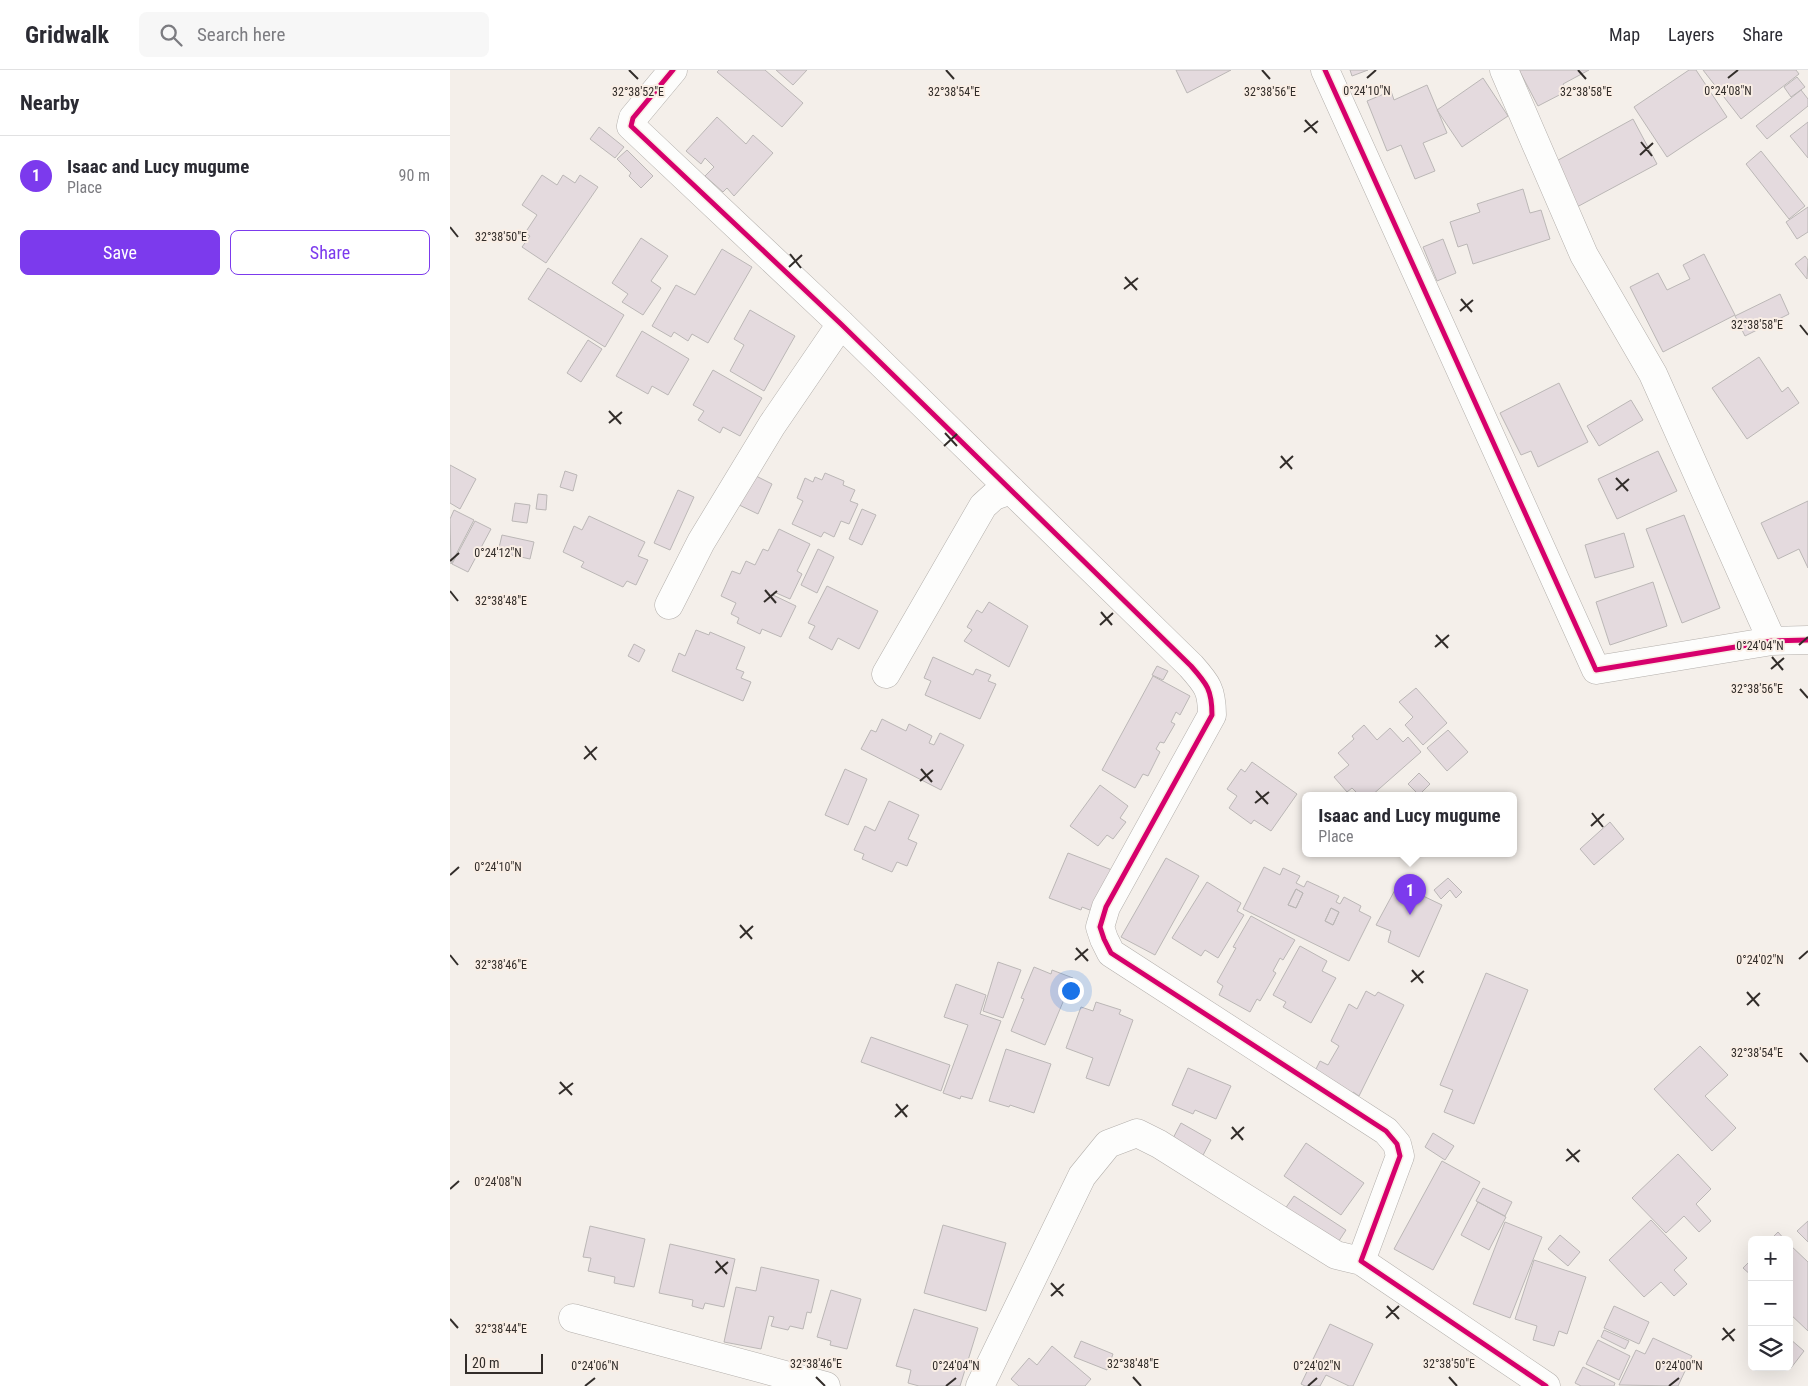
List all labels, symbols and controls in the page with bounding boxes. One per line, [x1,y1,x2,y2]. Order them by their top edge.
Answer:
search box [139,12,489,57]
text: Gridwalk [25,21,109,49]
icon: search [157,21,185,49]
text: Search here [197,23,285,46]
text: Map [1609,24,1640,45]
text: Layers [1668,24,1715,45]
text: Share [1743,24,1783,45]
text: 0°24'10"N [1343,84,1391,98]
text: 0°24'08"N [1704,84,1752,98]
text: 32°38'52"E [612,85,664,99]
text: 32°38'54"E [928,85,980,99]
text: 32°38'56"E [1244,85,1296,99]
text: 32°38'58"E [1560,85,1612,99]
text: Nearby [20,91,79,115]
text: Isaac and Lucy mugume [67,155,249,178]
text: 1 [32,166,40,185]
text: 90 m [398,166,430,185]
text: Place [67,178,102,197]
button: Save [20,230,220,275]
button: Share [230,230,430,275]
text: 32°38'50"E [475,230,527,244]
text: 32°38'58"E [1731,318,1783,332]
text: 0°24'12"N [474,546,522,560]
text: 32°38'48"E [475,594,527,608]
text: 0°24'04"N [1736,639,1784,653]
text: 32°38'56"E [1731,682,1783,696]
popup [1302,792,1517,857]
text: Isaac and Lucy mugume [1318,804,1501,827]
text: Place [1318,827,1353,846]
text: 0°24'10"N [474,860,522,874]
pin: 1 [1394,874,1426,915]
text: 0°24'02"N [1736,953,1784,967]
text: 32°38'46"E [475,958,527,972]
your location [1058,978,1084,1004]
text: 32°38'54"E [1731,1046,1783,1060]
text: 0°24'08"N [474,1175,522,1189]
map controls [1748,1236,1793,1371]
button: + [1748,1236,1793,1281]
button: − [1748,1281,1793,1326]
text: 32°38'44"E [475,1322,527,1336]
button: layers [1748,1326,1793,1371]
scale bar [465,1351,542,1374]
text: 20 m [472,1355,500,1371]
text: 32°38'46"E [790,1357,842,1371]
text: 32°38'48"E [1107,1357,1159,1371]
text: 32°38'50"E [1423,1357,1475,1371]
text: 0°24'06"N [571,1359,619,1373]
text: 0°24'04"N [932,1359,980,1373]
text: 0°24'02"N [1293,1359,1341,1373]
text: 0°24'00"N [1655,1359,1703,1373]

